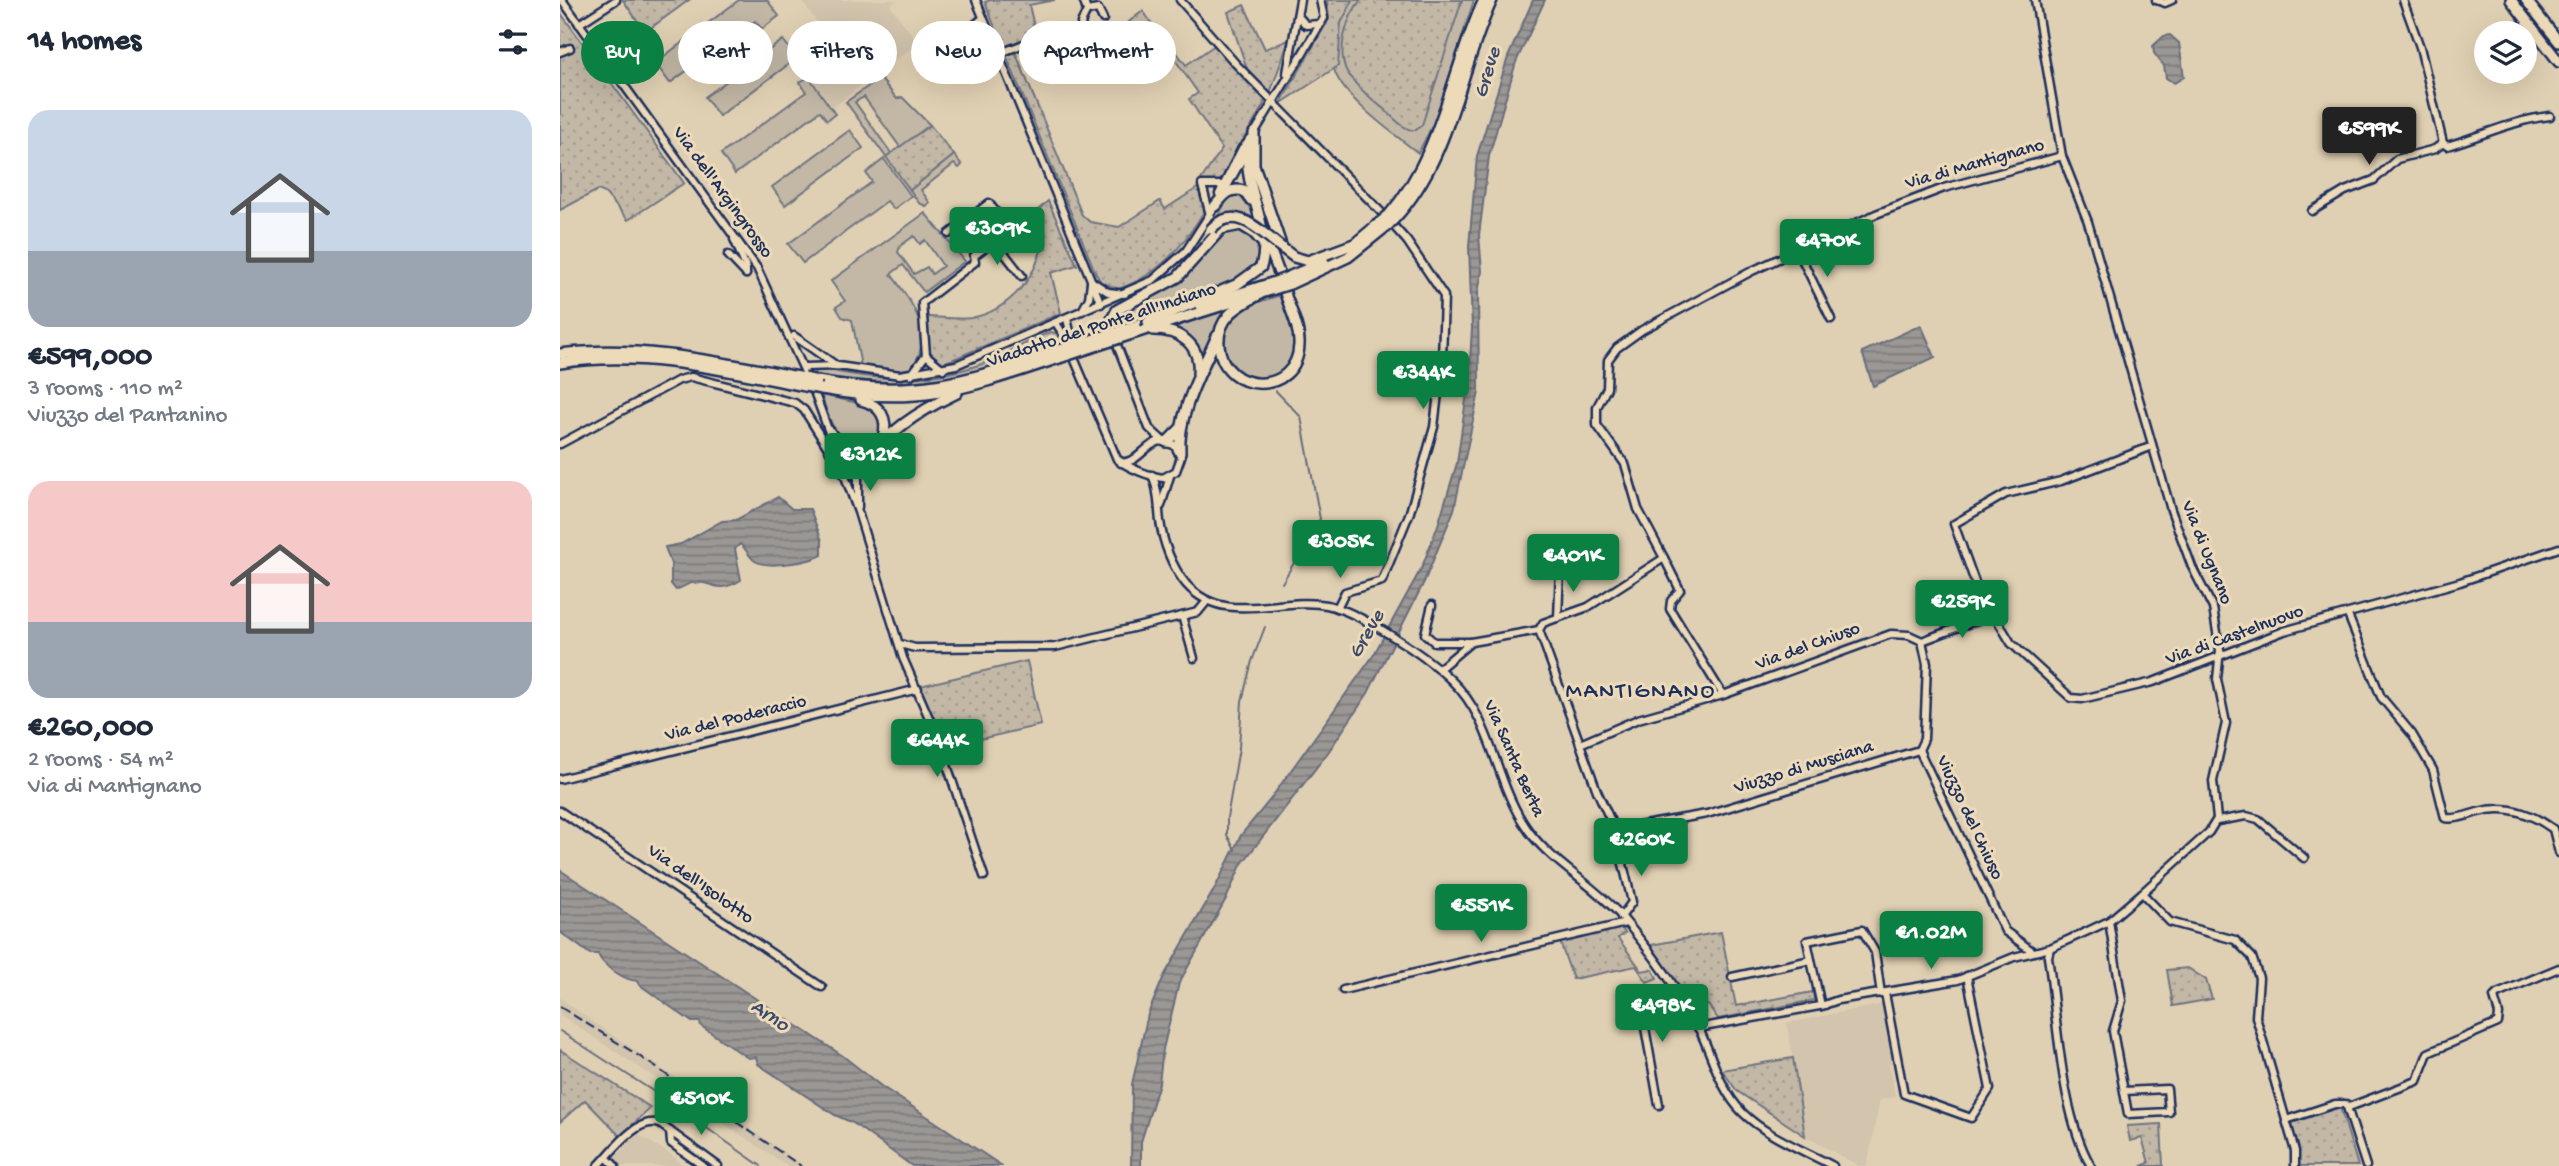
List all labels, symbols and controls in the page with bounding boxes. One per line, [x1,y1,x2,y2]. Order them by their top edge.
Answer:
chip: Buy [581,21,664,84]
chip: Rent [678,21,773,84]
chip: Filters [787,21,897,84]
chip: New [911,21,1005,84]
chip: Apartment [1019,21,1176,84]
map controls [2474,21,2537,84]
button: layers [2474,21,2537,84]
icon: filters [494,23,532,61]
text: 14 homes [28,25,141,60]
water label: Greve [1469,44,1509,101]
pin: €599K [2320,108,2418,167]
text: €599K [2338,116,2400,143]
street label: Via dell'Argingrosso [666,122,778,263]
street label: Via di Mantignano [1902,134,2047,196]
icon: home [217,155,343,281]
pin: €309K [948,208,1046,267]
text: €309K [966,216,1028,243]
pin: €470K [1778,219,1876,279]
text: €470K [1796,228,1858,255]
street label: Viadotto del Ponte all'Indiano [984,278,1219,374]
text: €599,000 [28,341,152,376]
pin: €344K [1374,352,1472,411]
text: €344K [1393,360,1453,387]
text: 3 rooms · 110 m² [28,376,183,403]
text: Viuzzo del Pantanino [28,403,227,430]
pin: €312K [821,434,919,493]
text: €312K [841,442,899,469]
street label: Via di Ugnano [2174,497,2237,608]
pin: €305K [1291,520,1389,580]
icon: home [217,526,343,652]
text: €305K [1308,529,1372,556]
pin: €401K [1524,534,1622,594]
text: €401K [1543,543,1603,570]
pin: €259K [1913,580,2011,640]
text: €259K [1931,589,1993,616]
street label: Via di Castelnuovo [2162,600,2307,672]
water label: Greve [1344,605,1392,664]
street label: Via del Chiuso [1752,617,1864,677]
district label: MANTIGNANO [1566,679,1716,706]
street label: Via del Poderaccio [662,690,809,748]
street label: Via Santa Berta [1477,696,1550,822]
text: €260,000 [28,712,153,747]
pin: €644K [888,720,986,779]
text: €644K [907,728,967,755]
street label: Viuzzo di Musciana [1731,735,1878,800]
text: 2 rooms · 54 m² [28,747,174,774]
street label: Viuzzo del Chiuso [1930,751,2008,884]
text: Via di Mantignano [28,774,202,801]
pin: €260K [1592,818,1690,878]
text: €260K [1610,827,1672,854]
street label: Via dell'Isolotto [642,839,758,930]
pin: €551K [1432,884,1530,944]
text: €551K [1451,893,1511,920]
pin: €1.02M [1874,912,1988,971]
text: €1.02M [1896,920,1966,947]
pin: €498K [1613,984,1711,1044]
text: €498K [1631,993,1693,1020]
water label: Arno [745,995,794,1039]
pin: €510K [652,1078,750,1137]
text: €510K [671,1086,731,1113]

